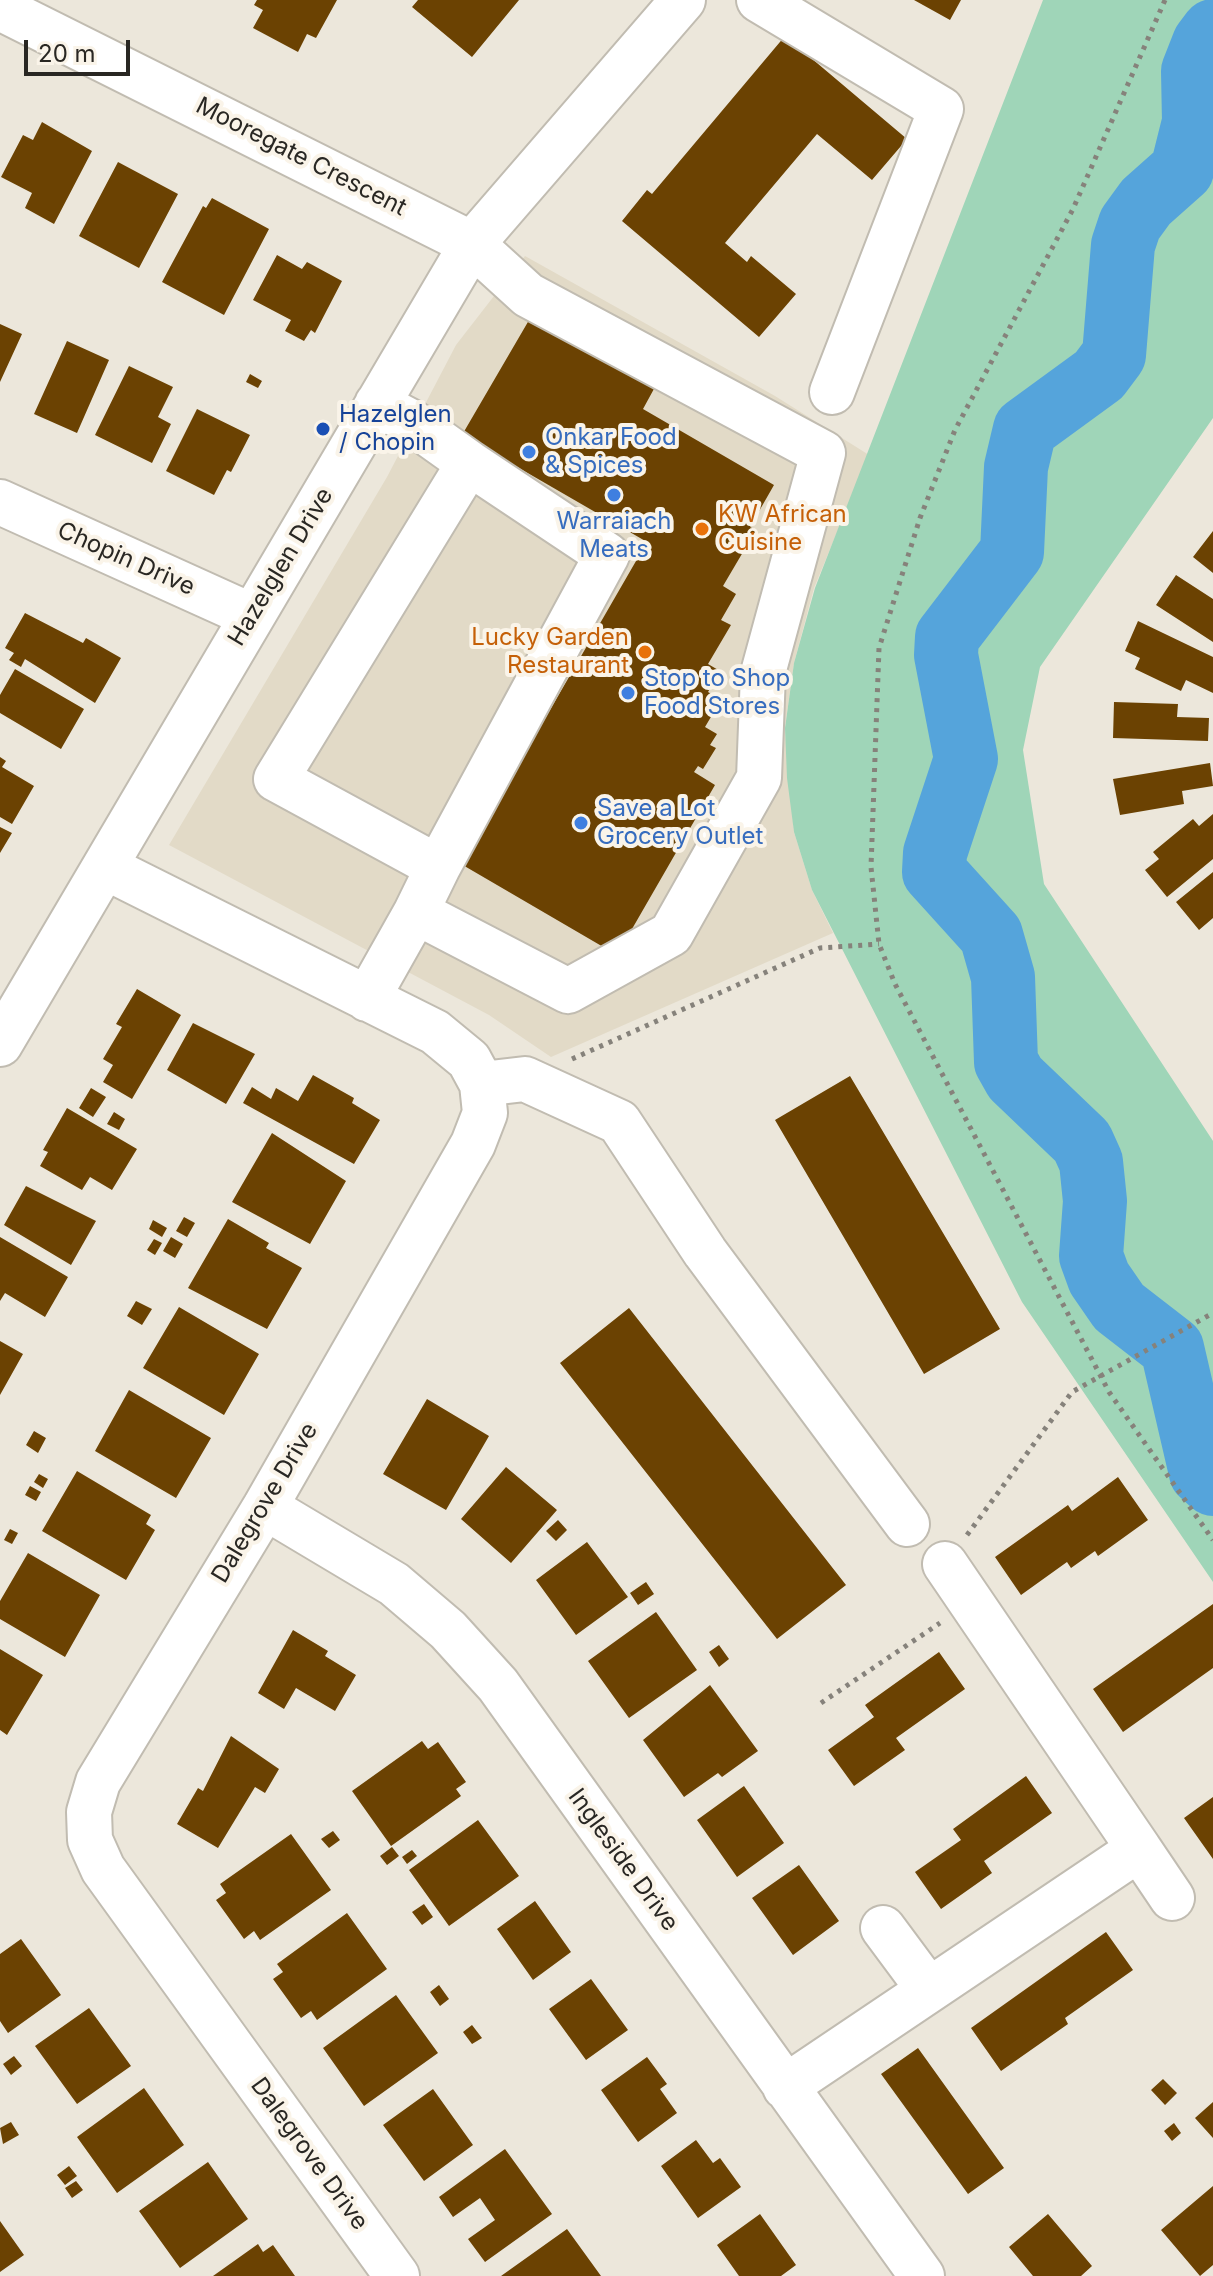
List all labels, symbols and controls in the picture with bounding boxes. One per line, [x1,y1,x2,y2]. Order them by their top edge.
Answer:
scale bar [28,24,134,74]
text: 20 m [38,39,96,68]
street label: Mooregate Crescent [191,91,411,223]
place label: Hazelglen / Chopin [339,401,452,457]
marker: Hazelglen / Chopin [314,420,332,438]
place label: Onkar Food & Spices [545,424,677,480]
marker: Onkar Food & Spices [520,443,538,461]
street label: Hazelglen Drive [223,483,339,651]
marker: Warraiach Meats [605,486,623,504]
place label: KW African Cuisine [718,501,847,557]
place label: Warraiach Meats [556,508,672,564]
street label: Chopin Drive [53,516,199,602]
marker: KW African Cuisine [693,520,711,538]
place label: Lucky Garden Restaurant [471,624,629,680]
marker: Lucky Garden Restaurant [636,643,654,661]
place label: Stop to Shop Food Stores [644,665,790,721]
marker: Stop to Shop Food Stores [619,684,637,702]
place label: Save a Lot Grocery Outlet [597,795,763,851]
marker: Save a Lot Grocery Outlet [572,814,590,832]
street label: Dalegrove Drive [206,1418,324,1588]
street label: Ingleside Drive [562,1783,684,1937]
street label: Dalegrove Drive [244,2072,374,2236]

